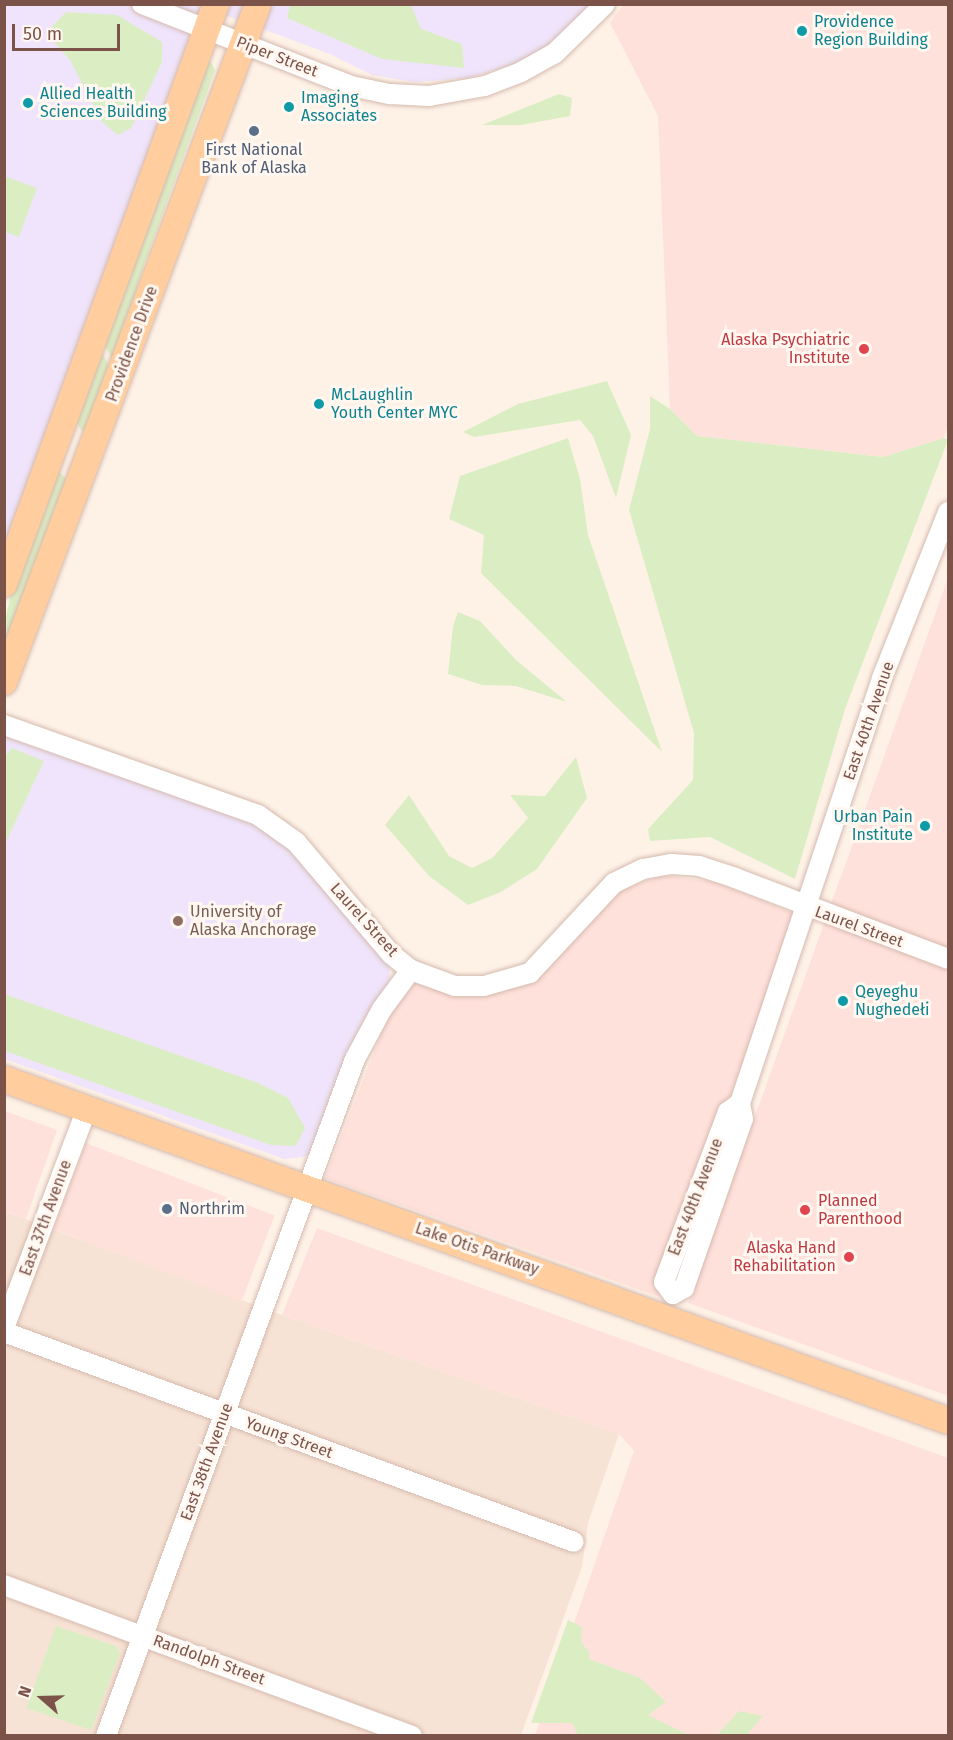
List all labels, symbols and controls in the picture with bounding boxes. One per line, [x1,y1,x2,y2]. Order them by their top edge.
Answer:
scale bar [15,12,123,50]
place label: Providence Region Building [814,12,928,50]
text: 50 m [23,23,62,45]
marker: Providence Region Building [795,24,809,38]
street label: Piper Street [233,33,321,81]
place label: Allied Health Sciences Building [40,84,167,122]
place label: Imaging Associates [301,88,377,126]
marker: Allied Health Sciences Building [21,96,35,110]
marker: Imaging Associates [282,100,296,114]
marker: First National Bank of Alaska [247,124,261,138]
place label: First National Bank of Alaska [201,140,307,178]
street label: Providence Drive [102,283,162,405]
place label: Alaska Psychiatric Institute [721,330,850,368]
marker: Alaska Psychiatric Institute [855,340,873,358]
place label: McLaughlin Youth Center MYC [331,385,458,423]
marker: McLaughlin Youth Center MYC [312,397,326,411]
street label: East 40th Avenue [840,659,898,783]
place label: Urban Pain Institute [834,807,913,845]
marker: Urban Pain Institute [918,819,932,833]
street label: Laurel Street [326,879,402,961]
place label: University of Alaska Anchorage [190,902,317,940]
street label: Laurel Street [812,902,906,952]
marker: University of Alaska Anchorage [171,914,185,928]
place label: Qeyeghu Nughedełi [855,982,929,1020]
marker: Qeyeghu Nughedełi [836,994,850,1008]
street label: East 40th Avenue [665,1136,727,1258]
street label: East 37th Avenue [16,1157,76,1279]
place label: Planned Parenthood [818,1191,902,1229]
place label: Northrim [179,1199,245,1219]
marker: Planned Parenthood [796,1201,814,1219]
marker: Northrim [160,1202,174,1216]
street label: Lake Otis Parkway [413,1219,541,1279]
place label: Alaska Hand Rehabilitation [733,1238,836,1276]
marker: Alaska Hand Rehabilitation [840,1248,858,1266]
street label: East 38th Avenue [177,1401,237,1523]
street label: Young Street [243,1413,335,1463]
street label: Randolph Street [150,1631,268,1689]
north arrow [12,1668,72,1728]
text: N [14,1683,35,1700]

